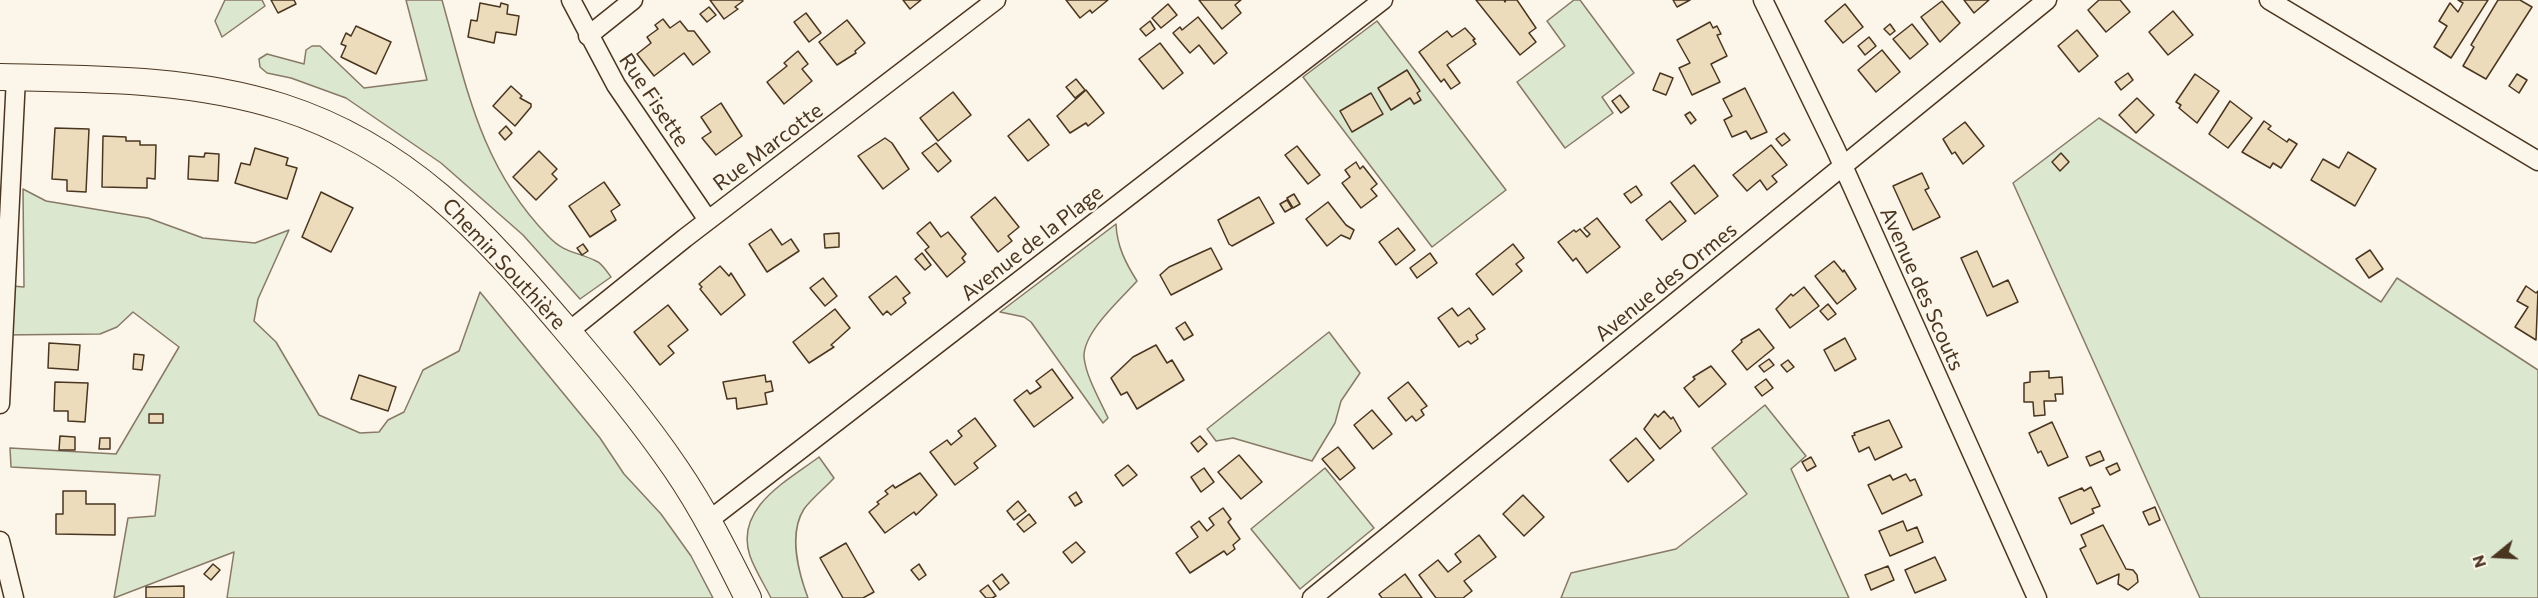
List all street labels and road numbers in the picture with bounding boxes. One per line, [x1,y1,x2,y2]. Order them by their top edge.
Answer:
street label: Rue Fisette [614,49,694,151]
street label: Rue Marcotte [708,98,828,196]
street label: Avenue de la Plage [956,180,1108,306]
street label: Chemin Southière [437,193,571,335]
street label: Avenue des Scouts [1875,204,1969,374]
street label: Avenue des Ormes [1590,217,1742,347]

